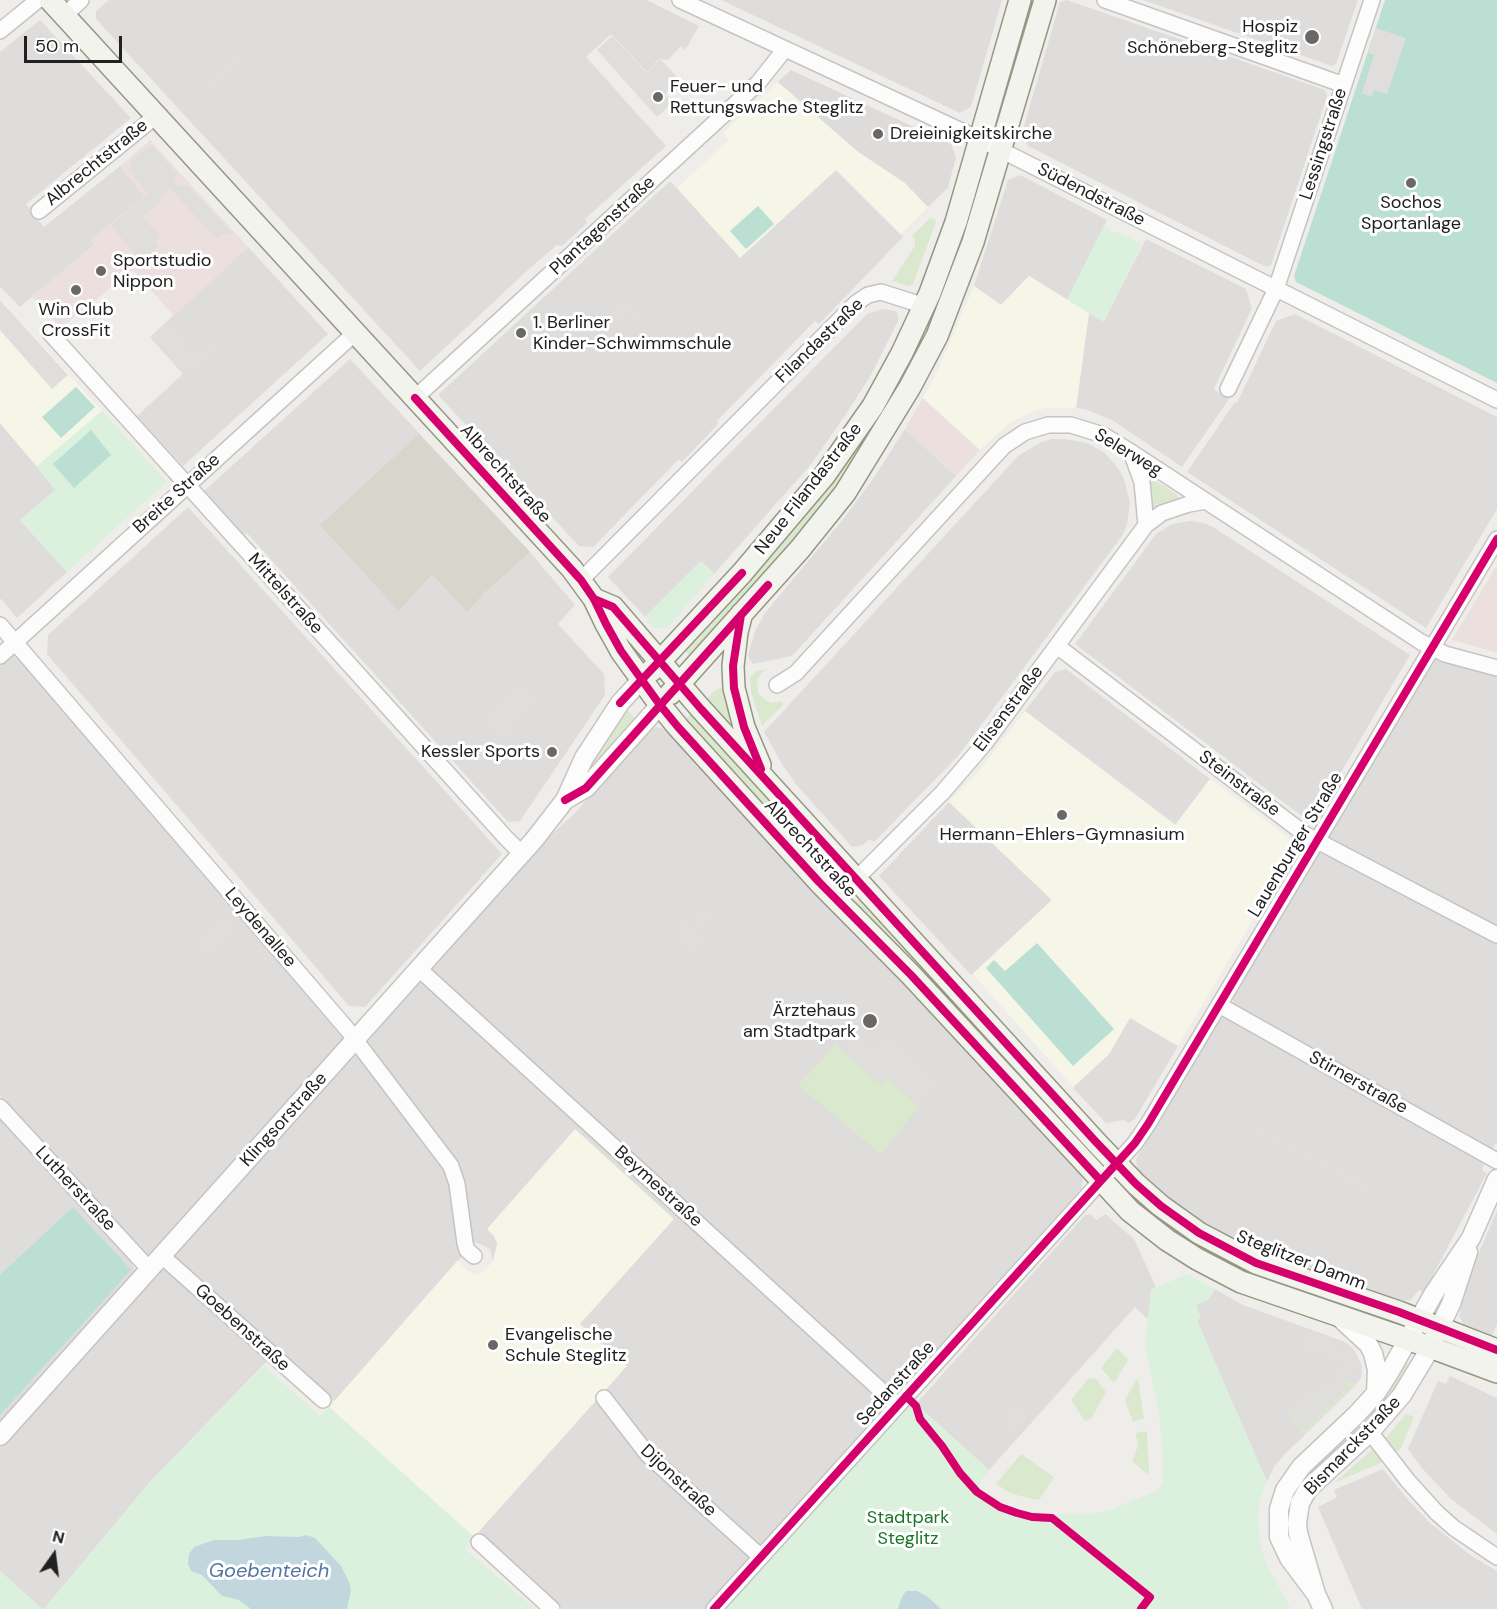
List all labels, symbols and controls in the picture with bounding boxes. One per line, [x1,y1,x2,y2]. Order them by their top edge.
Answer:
place label: Hospiz Schöneberg-Steglitz [1127,16,1298,58]
scale bar [27,24,124,62]
marker: Hospiz Schöneberg-Steglitz [1303,28,1321,46]
text: 50 m [35,34,79,58]
place label: Feuer- und Rettungswache Steglitz [670,76,864,118]
street label: Lessingstraße [1296,85,1352,203]
marker: Feuer- und Rettungswache Steglitz [651,90,665,104]
street label: Albrechtstraße [41,115,153,211]
place label: Dreieinigkeitskirche [890,123,1052,145]
marker: Dreieinigkeitskirche [871,127,885,141]
street label: Südendstraße [1034,159,1148,231]
street label: Plantagenstraße [546,172,660,280]
marker: Sochos Sportanlage [1404,176,1418,190]
place label: Sochos Sportanlage [1361,192,1461,234]
place label: Sportstudio Nippon [113,250,211,292]
marker: Sportstudio Nippon [94,264,108,278]
marker: Win Club CrossFit [69,283,83,297]
street label: Filandastraße [772,294,868,388]
place label: Win Club CrossFit [38,299,114,342]
place label: 1. Berliner Kinder-Schwimmschule [533,312,732,354]
marker: 1. Berliner Kinder-Schwimmschule [514,326,528,340]
street label: Neue Filandastraße [751,419,867,559]
street label: Albrechtstraße [455,420,555,528]
street label: Selerweg [1090,424,1166,482]
street label: Breite Straße [129,449,225,539]
street label: Mittelstraße [243,549,327,639]
street label: Elisenstraße [970,662,1048,756]
place label: Kessler Sports [421,741,540,763]
marker: Kessler Sports [545,745,559,759]
street label: Steinstraße [1194,746,1284,822]
street label: Lauenburger Straße [1244,769,1348,921]
street label: Albrechtstraße [759,796,861,902]
marker: Hermann-Ehlers-Gymnasium [1055,808,1069,822]
place label: Hermann-Ehlers-Gymnasium [939,824,1185,846]
street label: Leydenallee [220,884,300,972]
place label: Ärztehaus am Stadtpark [743,1000,856,1042]
marker: Ärztehaus am Stadtpark [861,1012,879,1030]
street label: Stirnerstraße [1305,1047,1411,1119]
street label: Klingsorstraße [236,1068,332,1172]
street label: Lutherstraße [30,1142,120,1236]
street label: Beymestraße [610,1142,706,1232]
street label: Steglitzer Damm [1233,1226,1369,1296]
street label: Goebenstraße [190,1280,294,1376]
place label: Evangelische Schule Steglitz [505,1324,627,1366]
street label: Sedanstraße [852,1337,940,1431]
marker: Evangelische Schule Steglitz [486,1338,500,1352]
street label: Bismarckstraße [1300,1392,1406,1500]
street label: Dijonstraße [635,1440,721,1522]
park label: Stadtpark Steglitz [867,1507,949,1550]
north arrow [24,1525,84,1585]
text: N [50,1525,67,1549]
water label: Goebenteich [209,1560,329,1584]

